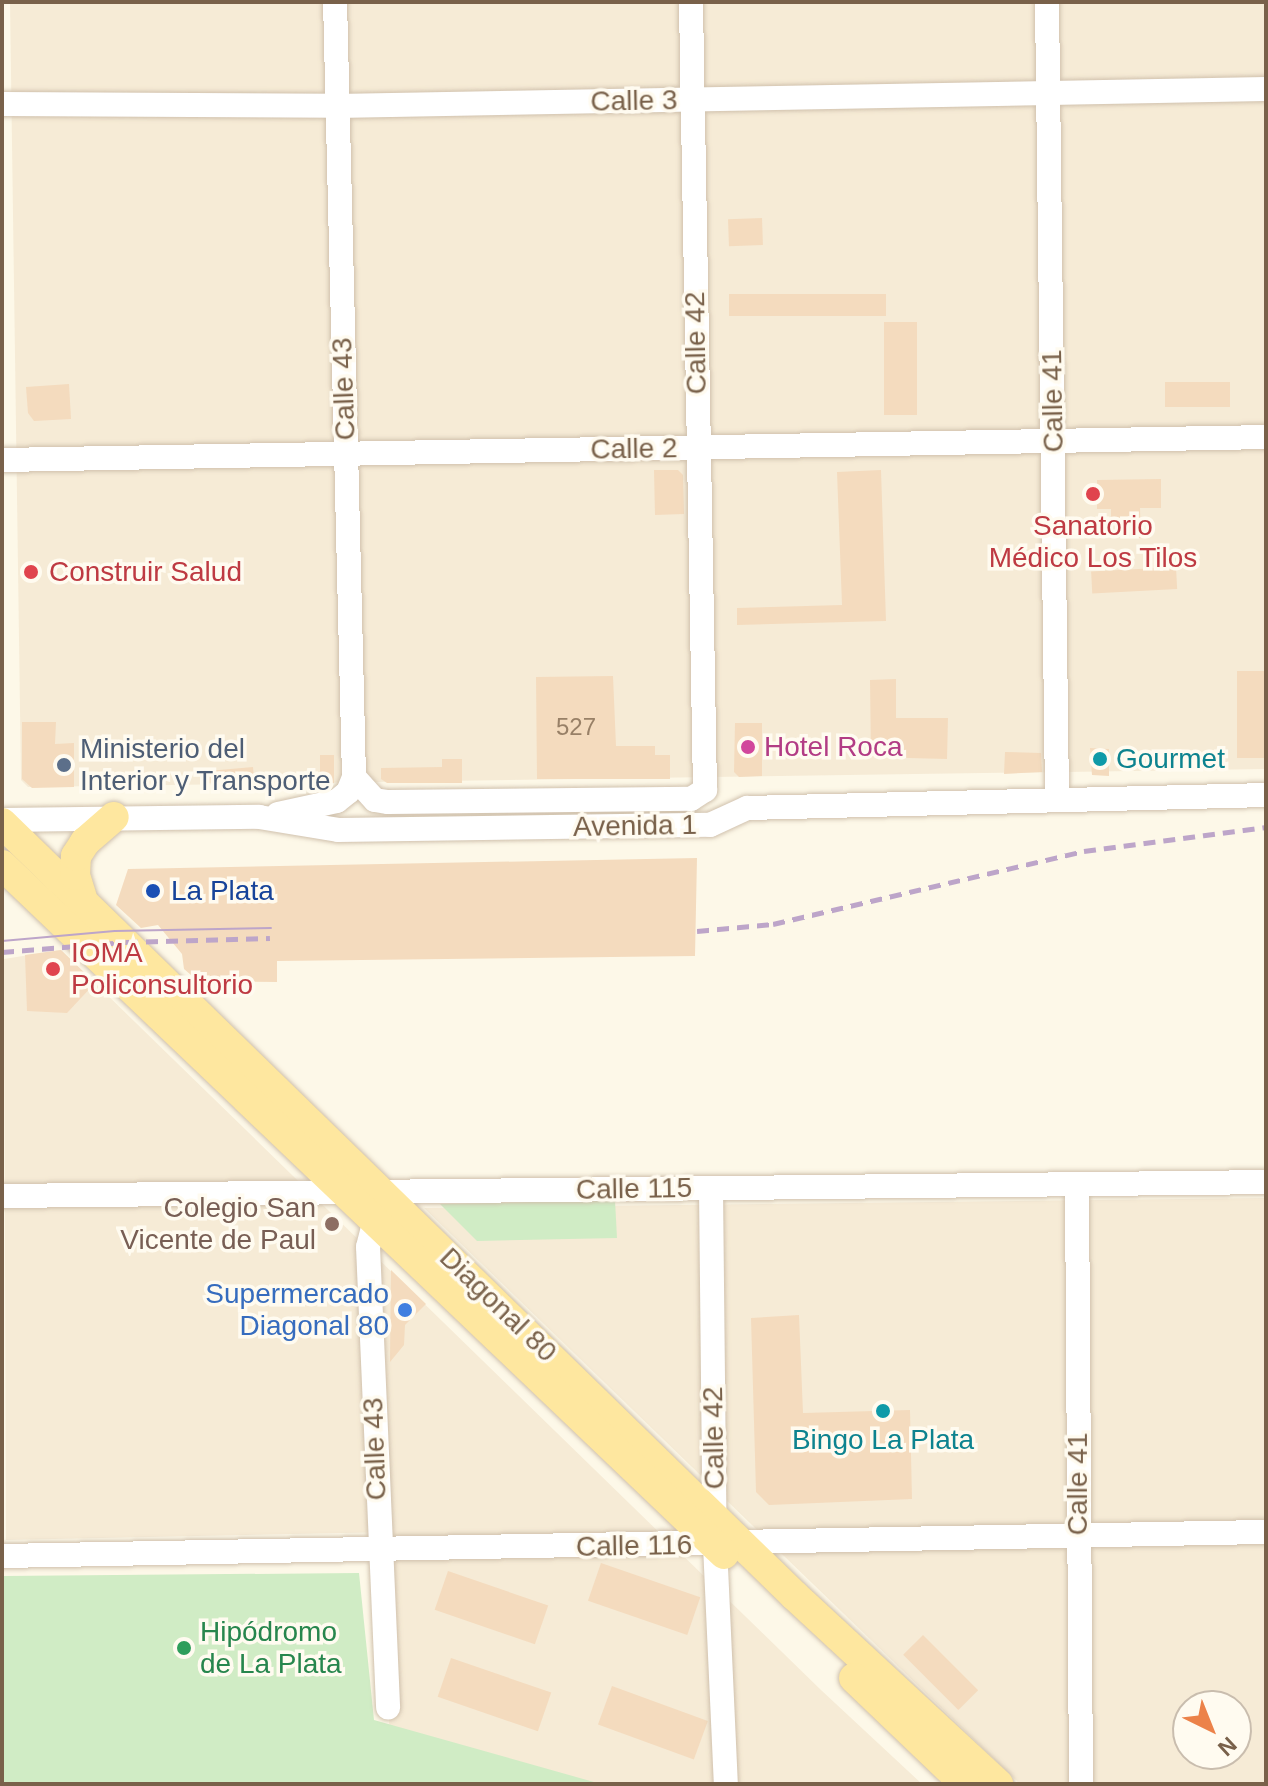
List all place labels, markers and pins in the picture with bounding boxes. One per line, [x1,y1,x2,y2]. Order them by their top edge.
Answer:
marker: Sanatorio Médico Los Tilos [1082,483,1104,505]
place label: Sanatorio Médico Los Tilos [988,509,1198,575]
place label: Construir Salud [49,555,242,589]
marker: Construir Salud [20,561,42,583]
place label: Hotel Roca [764,730,903,764]
place label: Ministerio del Interior y Transporte [80,732,331,798]
marker: Hotel Roca [739,738,757,756]
place label: Gourmet [1116,742,1225,776]
marker: Gourmet [1091,750,1109,768]
marker: Ministerio del Interior y Transporte [55,756,73,774]
place label: La Plata [171,874,274,908]
marker: La Plata [142,880,164,902]
place label: IOMA Policonsultorio [71,936,253,1002]
marker: IOMA Policonsultorio [42,958,64,980]
place label: Colegio San Vicente de Paul [120,1191,316,1257]
marker: Colegio San Vicente de Paul [323,1215,341,1233]
place label: Supermercado Diagonal 80 [205,1277,389,1343]
marker: Supermercado Diagonal 80 [396,1301,414,1319]
marker: Bingo La Plata [874,1402,892,1420]
place label: Bingo La Plata [792,1423,974,1457]
place label: Hipódromo de La Plata [200,1615,342,1681]
marker: Hipódromo de La Plata [175,1639,193,1657]

